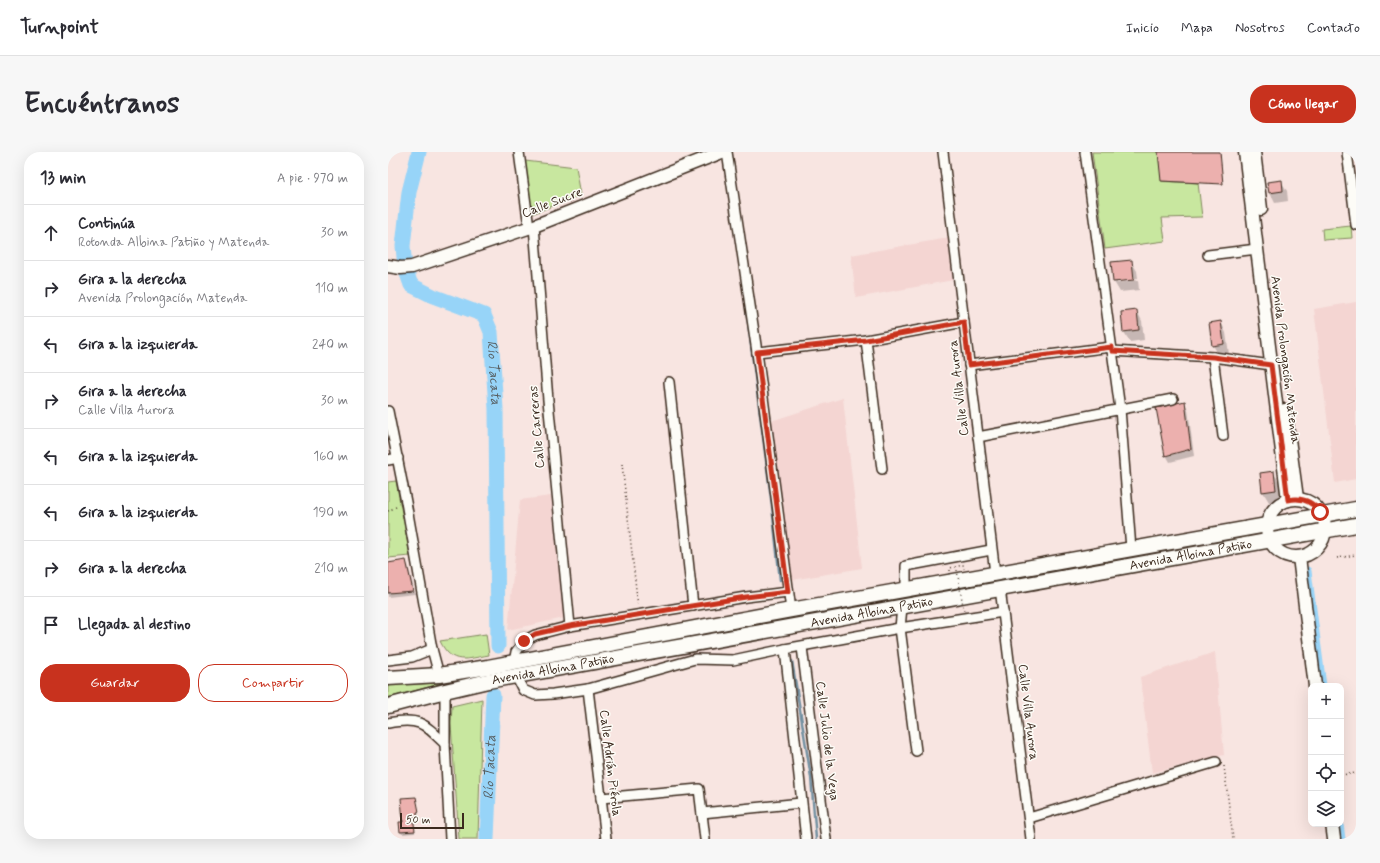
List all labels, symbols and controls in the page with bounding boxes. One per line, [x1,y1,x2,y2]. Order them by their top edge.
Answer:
text: Turnpoint [20,15,99,40]
text: Inicio [1126,19,1159,37]
text: Mapa [1181,19,1213,37]
text: Nosotros [1235,19,1285,37]
text: Contacto [1307,19,1360,37]
button: Cómo llegar [1250,85,1356,123]
text: Encuéntranos [24,86,180,123]
text: 13 min [40,167,86,189]
text: A pie · 970 m [277,170,348,187]
street label: Calle Sucre [519,184,585,222]
text: Continúa [78,214,135,234]
icon: ahead [40,222,62,244]
text: 30 m [321,224,348,241]
text: Rotonda Albina Patiño y Matenda [78,234,269,251]
text: Gira a la derecha [78,270,187,290]
street label: Avenida Prolongación Matenda [1265,275,1304,445]
icon: right [40,278,62,300]
text: 110 m [315,280,348,297]
text: Avenida Prolongación Matenda [78,290,247,307]
icon: left [40,334,62,356]
text: Gira a la izquierda [78,335,197,355]
text: 240 m [312,336,348,353]
street label: Calle Villa Aurora [945,339,973,437]
water label: Río Tacata [483,340,505,406]
text: Gira a la derecha [78,382,187,402]
street label: Calle Carreras [525,385,549,469]
icon: right [40,390,62,412]
text: 30 m [321,392,348,409]
text: Calle Villa Aurora [78,402,175,419]
icon: left [40,446,62,468]
text: Gira a la izquierda [78,447,197,467]
text: 160 m [313,448,348,465]
icon: left [40,502,62,524]
text: Gira a la izquierda [78,503,197,523]
route start [1311,503,1329,521]
text: 190 m [313,504,348,521]
street label: Avenida Albina Patiño [1128,535,1254,574]
icon: right [40,558,62,580]
text: Gira a la derecha [78,559,187,579]
text: 210 m [314,560,348,577]
street label: Avenida Albina Patiño [809,593,935,631]
icon: arrive [40,614,62,636]
text: Llegada al destino [78,615,191,635]
route end [515,632,533,650]
street label: Avenida Albina Patiño [490,650,616,689]
street label: Calle Villa Aurora [1014,663,1042,761]
button: Guardar [40,664,190,702]
button: Compartir [198,664,348,702]
street label: Calle Julio de la Vega [811,680,843,802]
map controls [1308,683,1344,827]
button: + [1308,683,1344,719]
street label: Calle Adrián Piérola [595,709,625,818]
button: − [1308,719,1344,755]
water label: Río Tacata [480,734,500,800]
button: locate [1308,755,1344,791]
button: layers [1308,791,1344,827]
scale bar [400,811,464,830]
text: 50 m [406,813,431,827]

